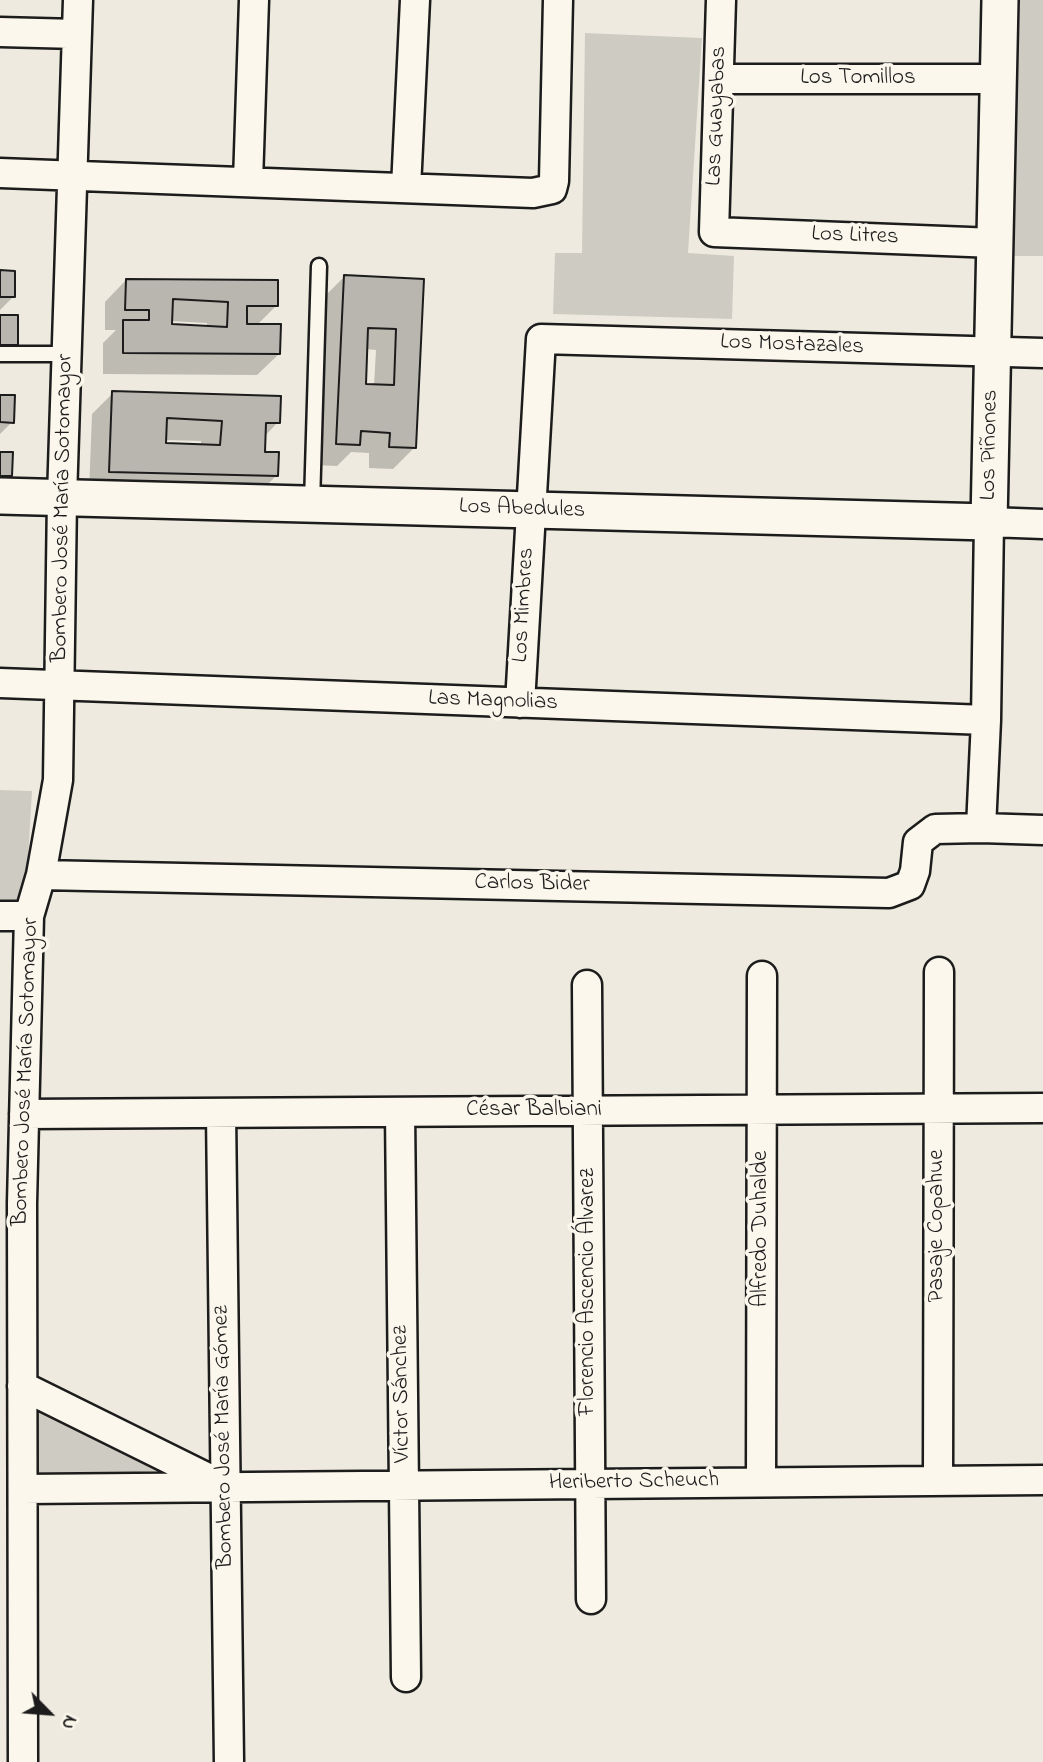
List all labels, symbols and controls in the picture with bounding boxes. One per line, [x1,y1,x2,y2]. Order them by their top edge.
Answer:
street label: Las Guayabas [702,46,734,186]
street label: Los Tomillos [800,65,916,93]
street label: Los Litres [811,222,899,252]
street label: Los Mostazales [720,330,864,362]
street label: Bombero José María Sotomayor [48,353,80,663]
street label: Los Piñones [976,389,1006,501]
street label: Los Abedules [458,494,586,526]
street label: Los Mimbres [508,547,542,663]
street label: Las Magnolias [428,686,558,718]
street label: Carlos Bider [474,870,590,900]
street label: Bombero José María Sotomayor [8,917,46,1227]
street label: César Balbiani [466,1097,602,1125]
street label: Pasaje Copahue [924,1150,952,1302]
street label: Alfredo Duhalde [748,1151,776,1307]
street label: Florencio Ascencio Álvarez [575,1168,603,1416]
street label: Bombero José María Gómez [209,1305,241,1569]
street label: Víctor Sánchez [388,1325,418,1463]
street label: Heriberto Scheuch [549,1468,719,1498]
north arrow [14,1678,84,1748]
text: N [54,1711,83,1734]

